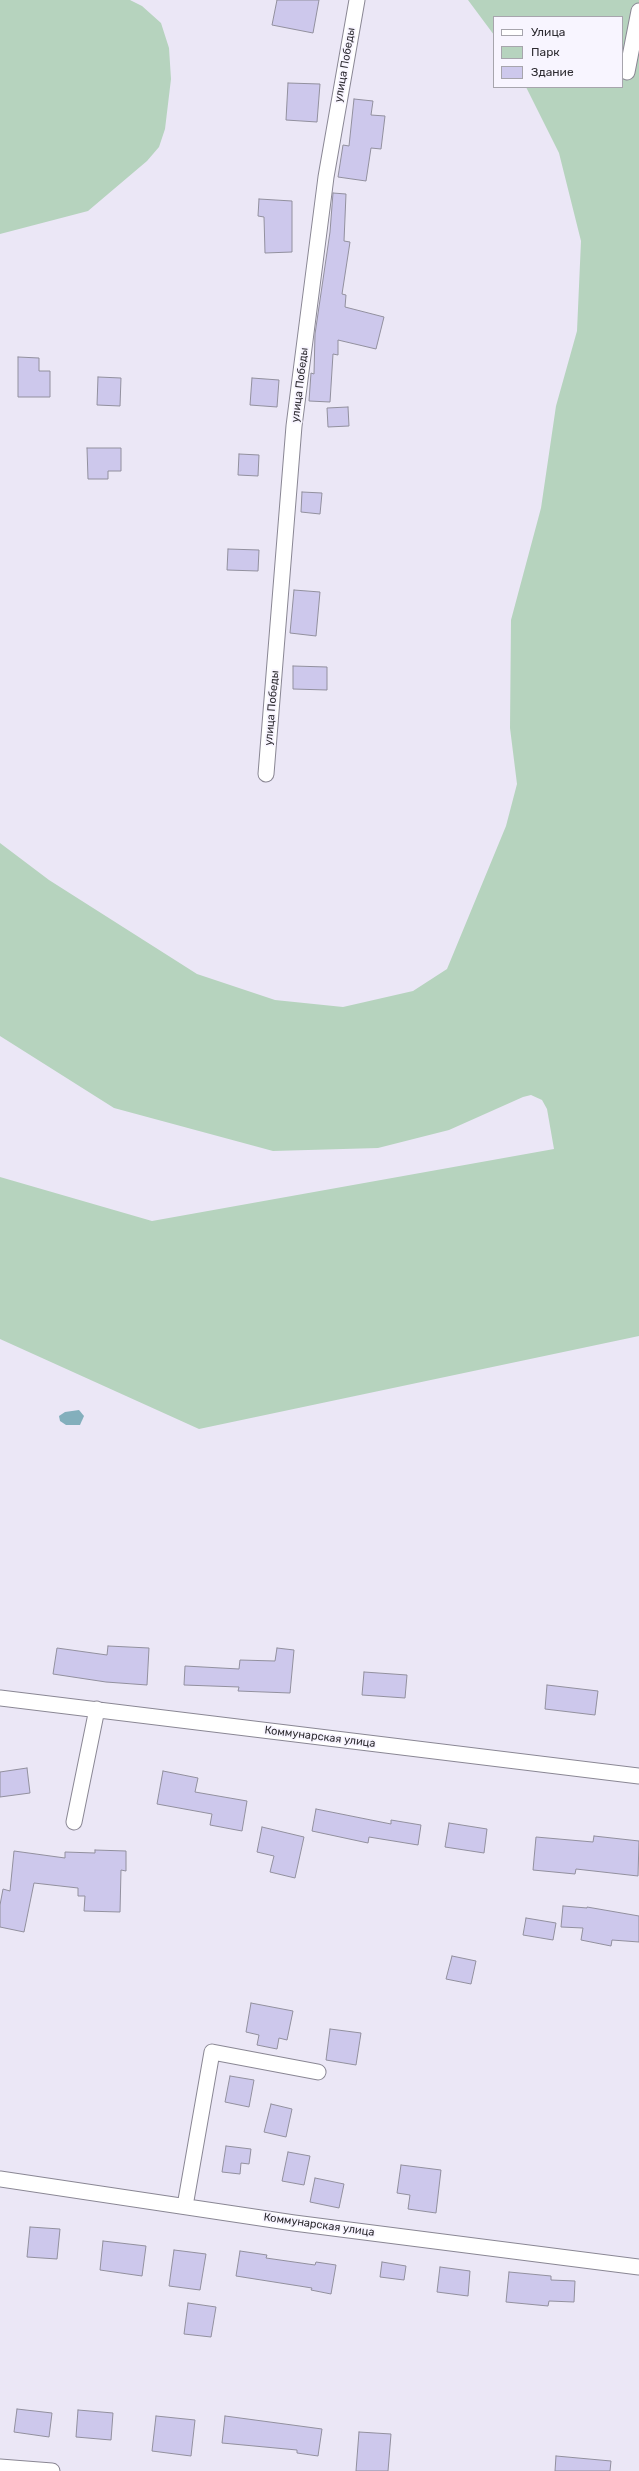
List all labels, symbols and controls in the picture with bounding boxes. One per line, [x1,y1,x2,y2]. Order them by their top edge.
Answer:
legend [493,16,623,88]
text: Улица [531,25,565,39]
street label: улица Победы [332,27,358,103]
text: Парк [531,45,560,59]
text: Здание [531,65,574,79]
street label: улица Победы [289,347,311,423]
street label: улица Победы [262,670,282,746]
street label: Коммунарская улица [264,1724,376,1750]
street label: Коммунарская улица [263,2211,375,2239]

